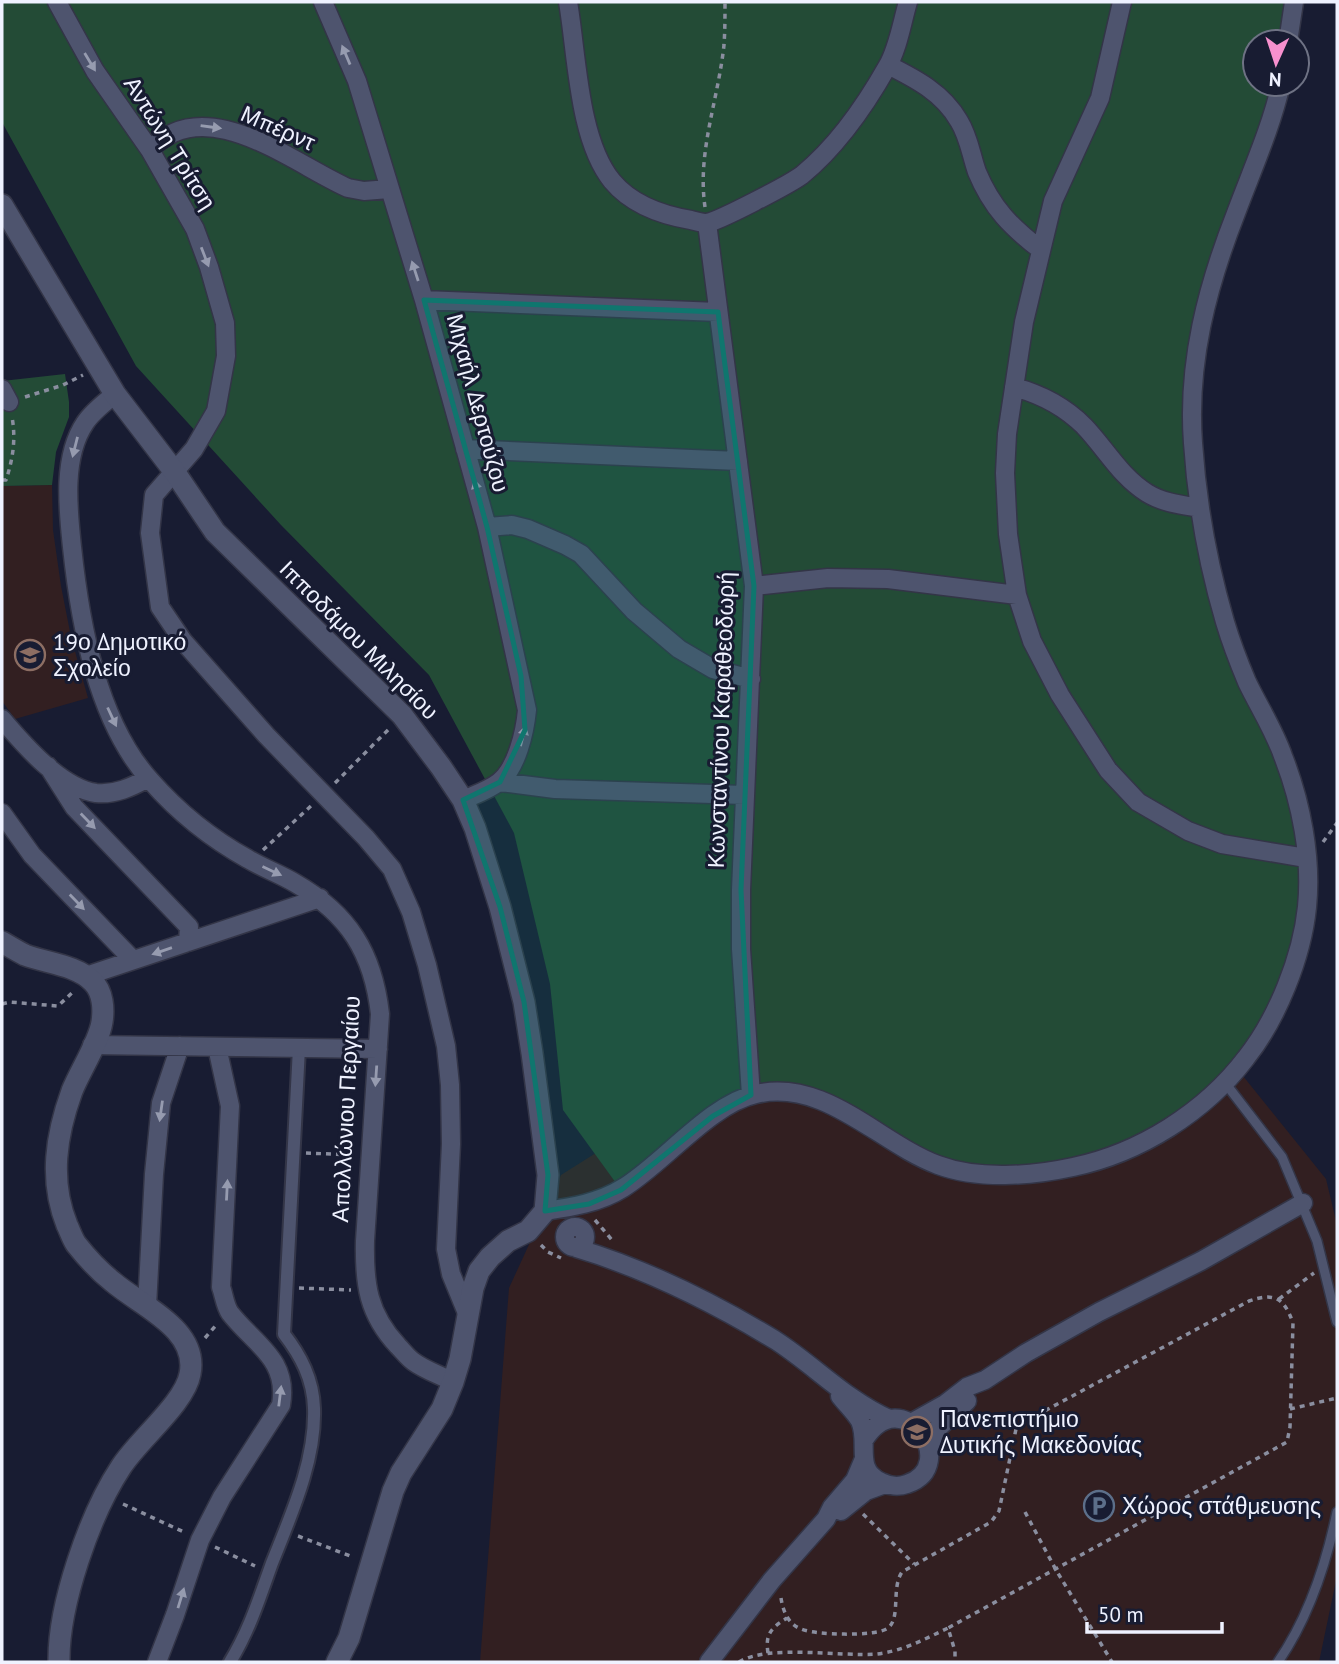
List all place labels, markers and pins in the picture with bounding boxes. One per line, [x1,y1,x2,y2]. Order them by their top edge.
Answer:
place label: 19ο Δημοτικό Σχολείο [53,627,186,682]
school or university icon: 19ο Δημοτικό Σχολείο [13,638,47,672]
place label: Πανεπιστήμιο Δυτικής Μακεδονίας [940,1404,1142,1459]
school or university icon: Πανεπιστήμιο Δυτικής Μακεδονίας [900,1415,934,1449]
parking icon: Χώρος στάθμευσης [1082,1489,1116,1523]
place label: Χώρος στάθμευσης [1122,1491,1321,1520]

